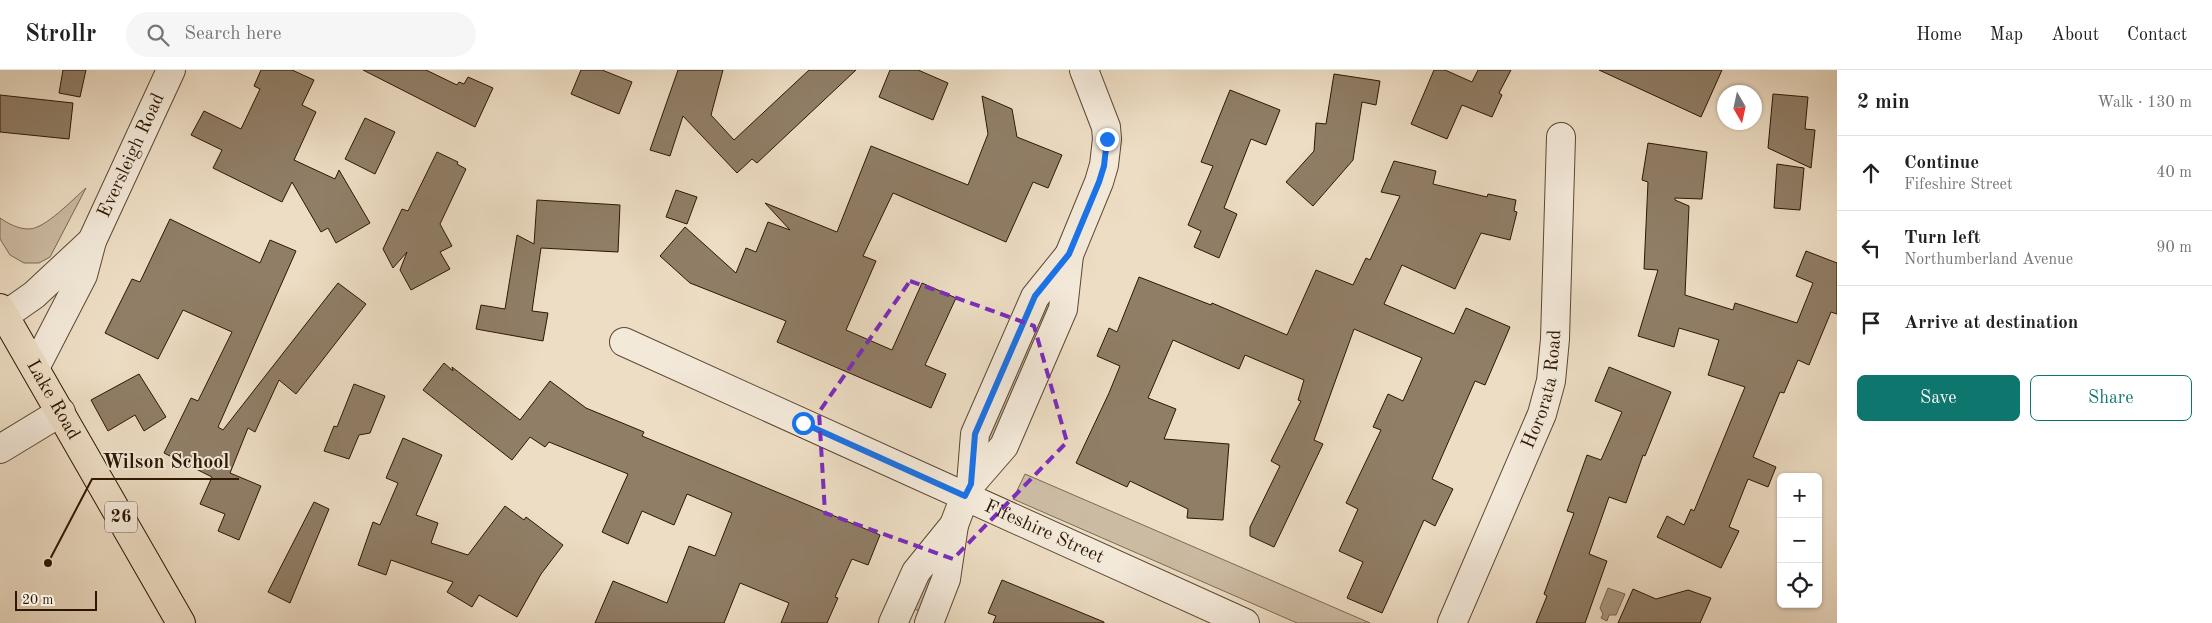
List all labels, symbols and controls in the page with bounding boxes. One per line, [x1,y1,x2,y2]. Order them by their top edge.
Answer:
search box [126,12,476,57]
icon: search [144,21,172,49]
text: Strollr [25,23,96,47]
text: Search here [184,25,282,44]
text: Home [1916,26,1962,44]
text: Map [1990,26,2023,44]
text: About [2051,26,2099,44]
text: Contact [2127,26,2187,44]
north arrow [1717,85,1762,130]
street label: Eversleigh Road [95,90,168,221]
text: 2 min [1857,92,1910,113]
text: Walk · 130 m [2097,95,2192,111]
route end [1096,128,1119,151]
text: Continue [1904,154,1979,173]
icon: ahead [1857,159,1885,187]
text: 40 m [2156,165,2192,181]
text: Fifeshire Street [1904,177,2013,193]
text: Turn left [1904,229,1981,248]
icon: left [1857,234,1885,262]
text: 90 m [2156,240,2192,256]
text: Northumberland Avenue [1904,252,2073,268]
icon: arrive [1857,309,1885,337]
text: Arrive at destination [1904,314,2078,333]
street label: Hororata Road [1519,329,1565,452]
street label: Lake Road [23,357,83,443]
button: Save [1857,375,2020,421]
button: Share [2030,375,2192,421]
route start [792,412,815,435]
callout: Wilson School [92,444,239,479]
text: Wilson School [103,453,230,473]
map controls [1777,473,1822,608]
button: + [1777,473,1822,518]
street label: Fifeshire Street [981,497,1107,567]
road number: 26 [105,502,137,532]
button: − [1777,518,1822,563]
button: locate [1777,563,1822,608]
scale bar [15,588,98,611]
text: 20 m [22,593,53,607]

